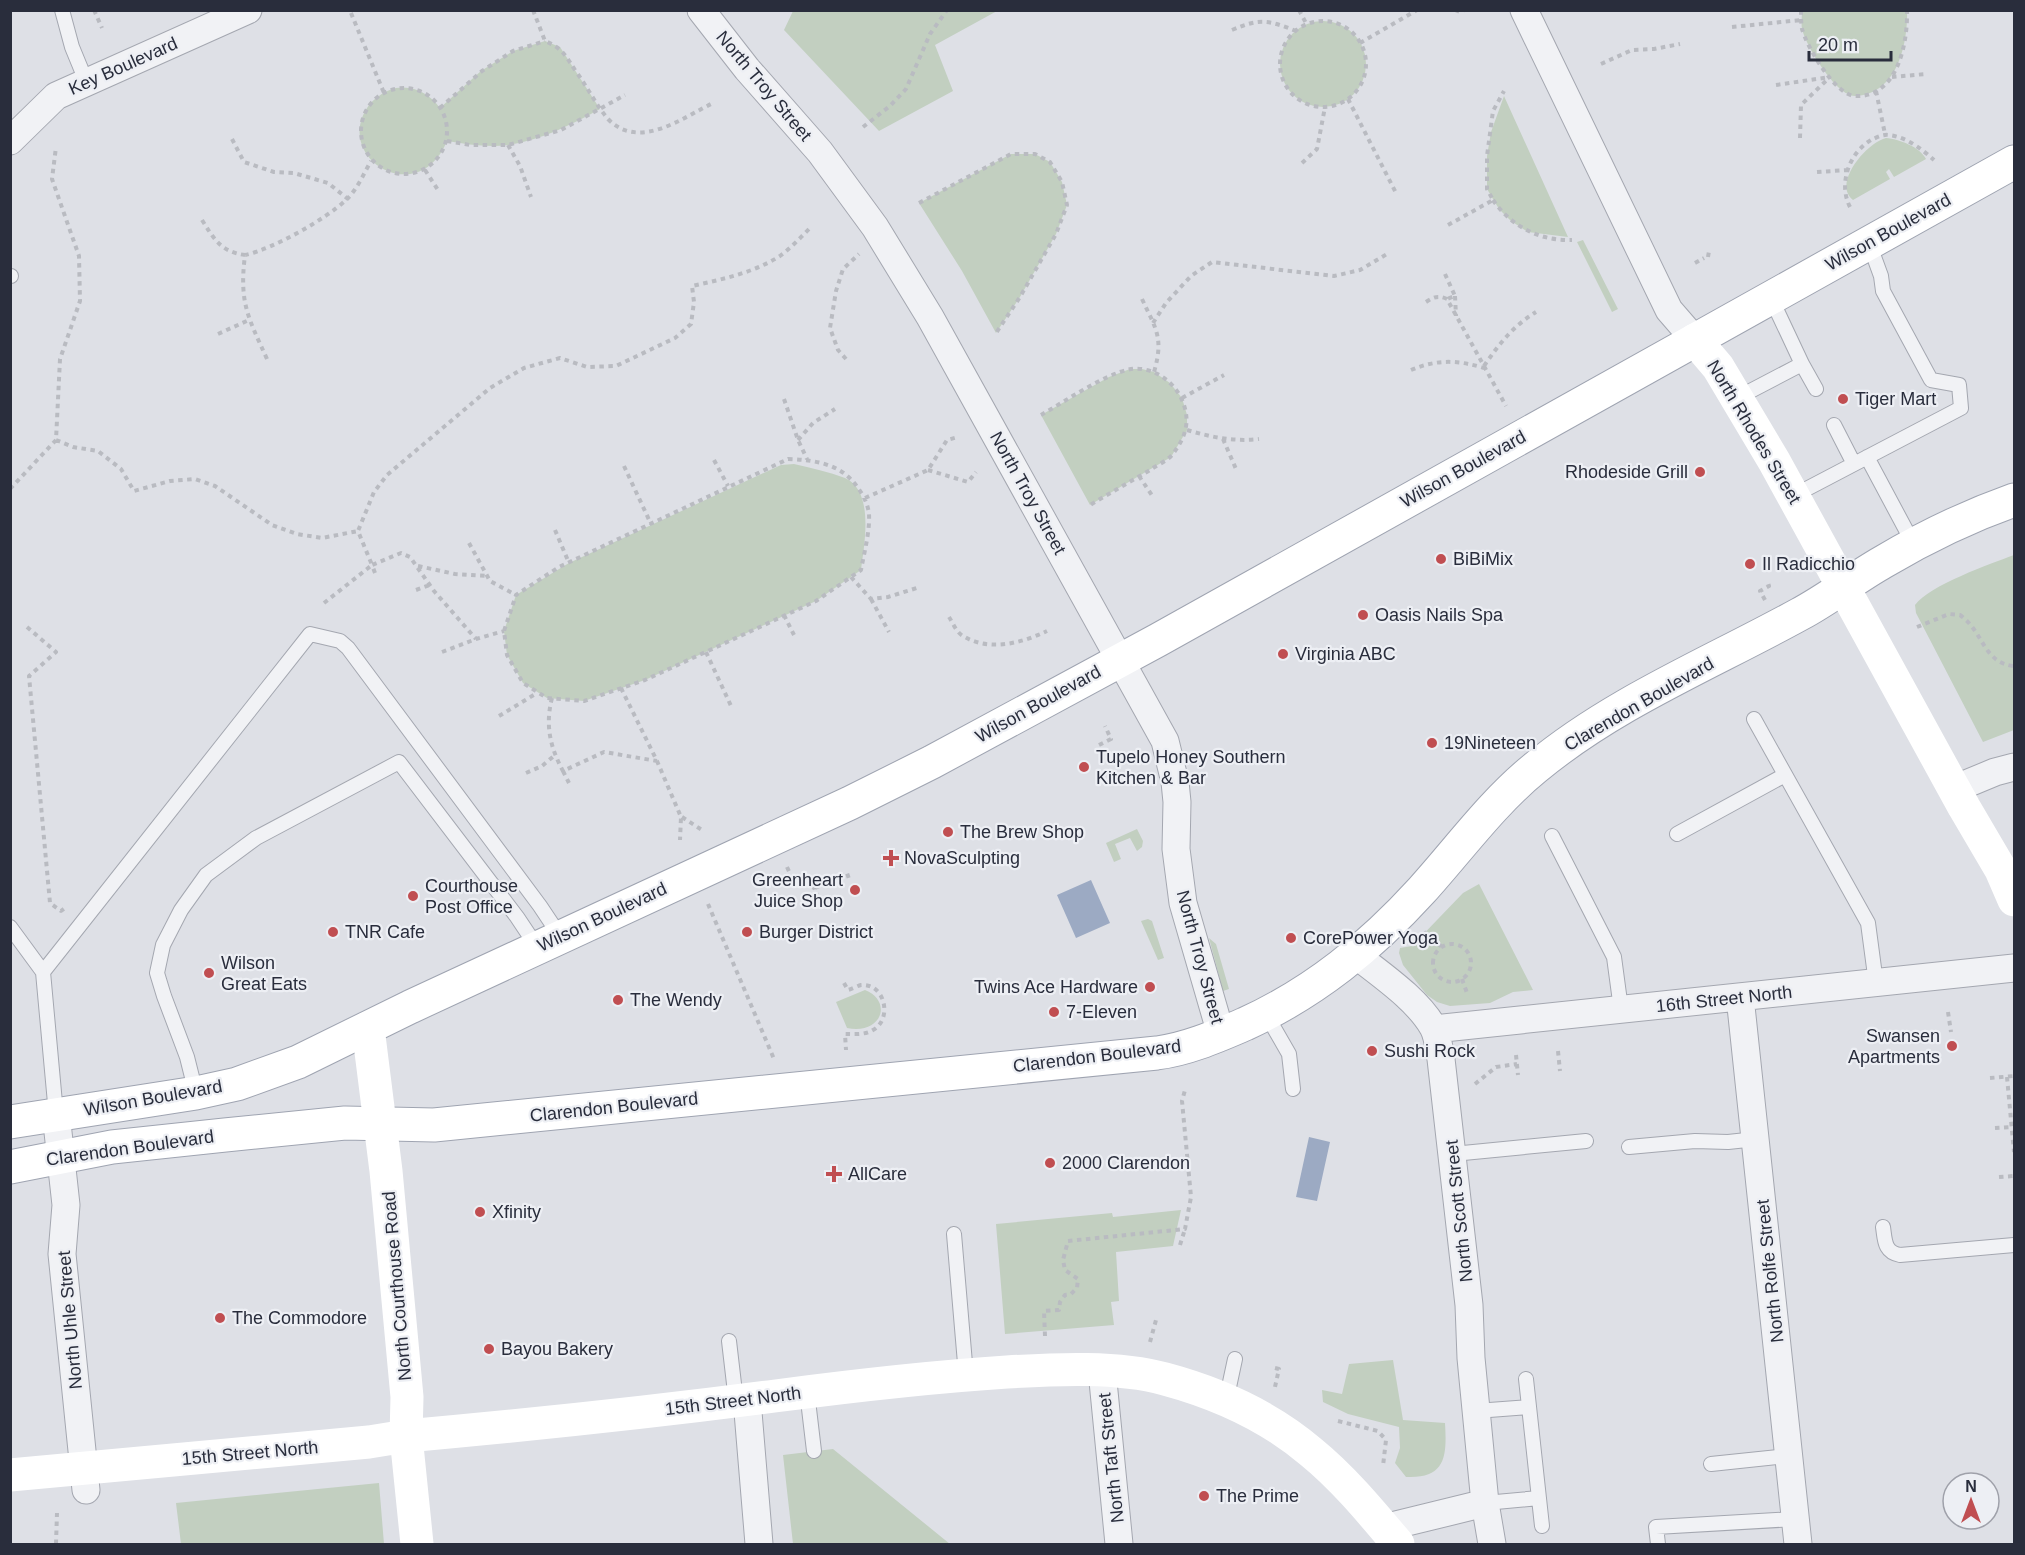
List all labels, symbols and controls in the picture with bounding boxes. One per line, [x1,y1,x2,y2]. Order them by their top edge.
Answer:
scale bar [1809,24,1892,62]
street label: North Troy Street [712,27,816,145]
street label: Key Boulevard [65,33,181,99]
text: 20 m [1818,35,1858,55]
street label: Wilson Boulevard [1822,189,1954,275]
street label: North Rhodes Street [1703,357,1805,507]
place label: Tiger Mart [1855,389,1936,409]
marker: Tiger Mart [1836,392,1850,406]
street label: Wilson Boulevard [1397,426,1529,512]
street label: North Troy Street [986,428,1070,558]
place label: Rhodeside Grill [1565,462,1688,482]
marker: Rhodeside Grill [1693,465,1707,479]
place label: BiBiMix [1453,549,1513,569]
marker: BiBiMix [1434,552,1448,566]
place label: Il Radicchio [1762,554,1855,574]
marker: Il Radicchio [1743,557,1757,571]
place label: Oasis Nails Spa [1375,605,1504,625]
marker: Oasis Nails Spa [1356,608,1370,622]
place label: Virginia ABC [1295,644,1396,664]
marker: Virginia ABC [1276,647,1290,661]
street label: Clarendon Boulevard [1561,653,1717,755]
street label: Wilson Boulevard [972,661,1104,747]
place label: 19Nineteen [1444,733,1536,753]
marker: 19Nineteen [1425,736,1439,750]
place label: Tupelo Honey Southern Kitchen & Bar [1096,747,1285,788]
marker: Tupelo Honey Southern Kitchen & Bar [1077,760,1091,774]
place label: The Brew Shop [960,822,1084,842]
marker: The Brew Shop [941,825,955,839]
place label: NovaSculpting [904,848,1020,868]
marker: NovaSculpting [882,849,900,867]
place label: Greenheart Juice Shop [752,870,843,911]
place label: Courthouse Post Office [425,876,518,917]
street label: Wilson Boulevard [534,878,670,956]
marker: Greenheart Juice Shop [848,883,862,897]
street label: North Troy Street [1173,888,1227,1026]
marker: Courthouse Post Office [406,889,420,903]
place label: TNR Cafe [345,922,425,942]
place label: Burger District [759,922,873,942]
marker: TNR Cafe [326,925,340,939]
marker: Burger District [740,925,754,939]
place label: CorePower Yoga [1303,928,1439,948]
marker: CorePower Yoga [1284,931,1298,945]
place label: Wilson Great Eats [221,953,307,994]
marker: Wilson Great Eats [202,966,216,980]
place label: Twins Ace Hardware [974,977,1138,997]
marker: Twins Ace Hardware [1143,980,1157,994]
street label: 16th Street North [1655,982,1793,1016]
place label: The Wendy [630,990,722,1010]
marker: The Wendy [611,993,625,1007]
place label: 7-Eleven [1066,1002,1137,1022]
marker: 7-Eleven [1047,1005,1061,1019]
place label: Swansen Apartments [1848,1026,1940,1067]
street label: Clarendon Boulevard [1012,1036,1182,1076]
marker: Swansen Apartments [1945,1039,1959,1053]
place label: Sushi Rock [1384,1041,1476,1061]
marker: Sushi Rock [1365,1044,1379,1058]
street label: Wilson Boulevard [82,1076,224,1120]
street label: Clarendon Boulevard [529,1088,699,1126]
street label: Clarendon Boulevard [45,1126,215,1170]
street label: North Scott Street [1442,1139,1476,1283]
place label: 2000 Clarendon [1062,1153,1190,1173]
marker: 2000 Clarendon [1043,1156,1057,1170]
place label: AllCare [848,1164,907,1184]
marker: AllCare [825,1165,843,1183]
street label: North Courthouse Road [379,1190,415,1382]
street label: North Rolfe Street [1753,1198,1787,1344]
place label: Xfinity [492,1202,541,1222]
marker: Xfinity [473,1205,487,1219]
street label: North Uhle Street [54,1250,86,1390]
place label: The Commodore [232,1308,367,1328]
marker: The Commodore [213,1311,227,1325]
place label: Bayou Bakery [501,1339,613,1359]
marker: Bayou Bakery [482,1342,496,1356]
street label: 15th Street North [664,1383,802,1419]
street label: North Taft Street [1094,1392,1128,1524]
street label: 15th Street North [181,1437,319,1469]
north arrow [1941,1471,2001,1531]
text: N [1965,1478,1977,1495]
place label: The Prime [1216,1486,1299,1506]
marker: The Prime [1197,1489,1211,1503]

